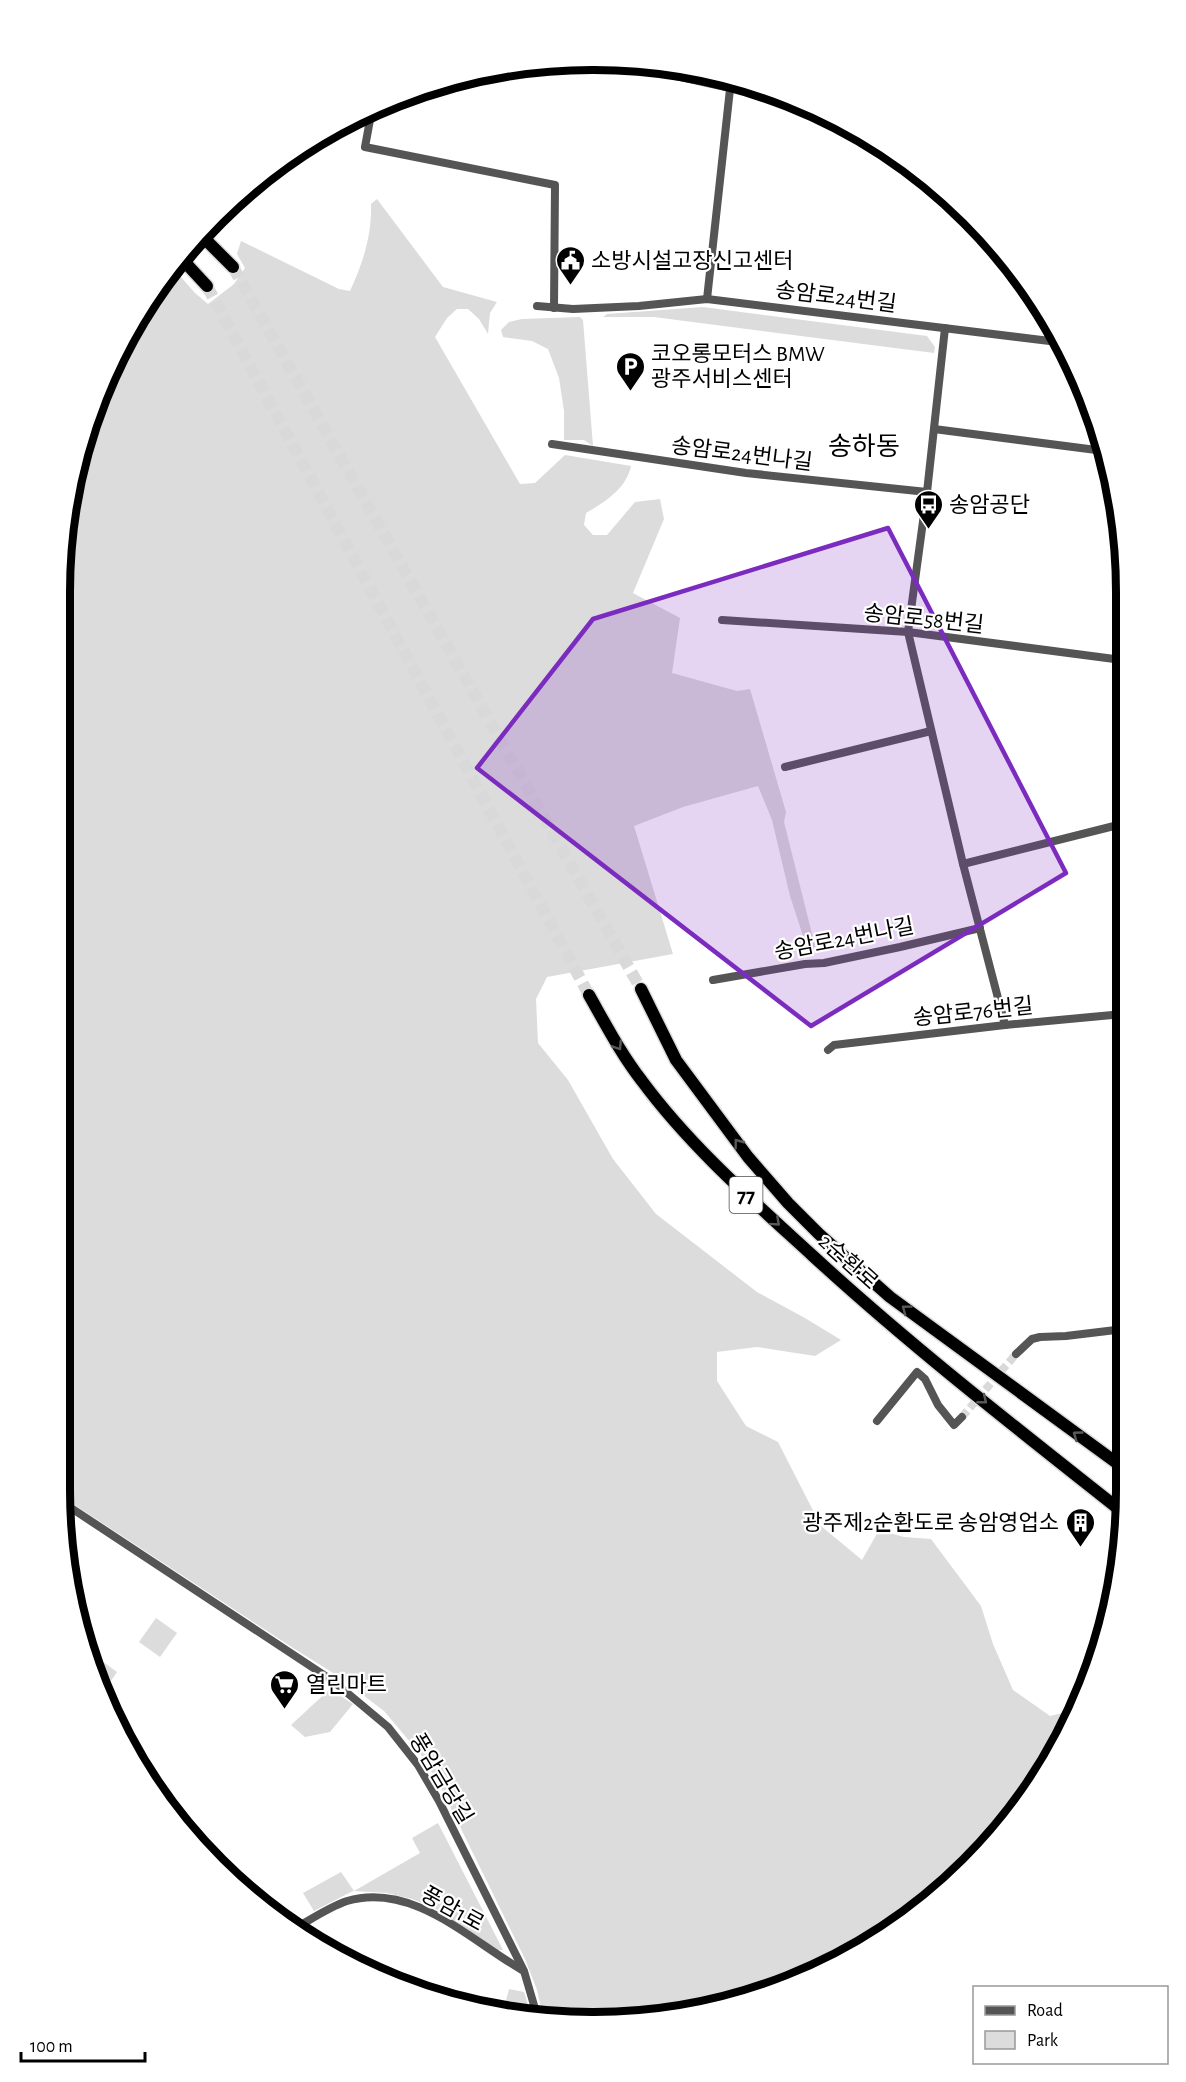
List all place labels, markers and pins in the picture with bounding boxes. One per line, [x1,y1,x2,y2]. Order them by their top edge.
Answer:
public building icon: 소방시설고장신고센터 [554,244,586,286]
place label: 소방시설고장신고센터 [591,249,793,272]
place label: 코오롱모터스 BMW 광주서비스센터 [651,342,825,390]
parking icon: 코오롱모터스 BMW 광주서비스센터 [614,350,646,392]
bus stop icon: 송암공단 [912,488,944,530]
place label: 송암공단 [949,493,1030,516]
building icon: 광주제2순환도로 송암영업소 [1064,1506,1096,1548]
place label: 광주제2순환도로 송암영업소 [802,1511,1059,1534]
supermarket icon: 열린마트 [269,1668,301,1710]
place label: 열린마트 [306,1673,387,1696]

